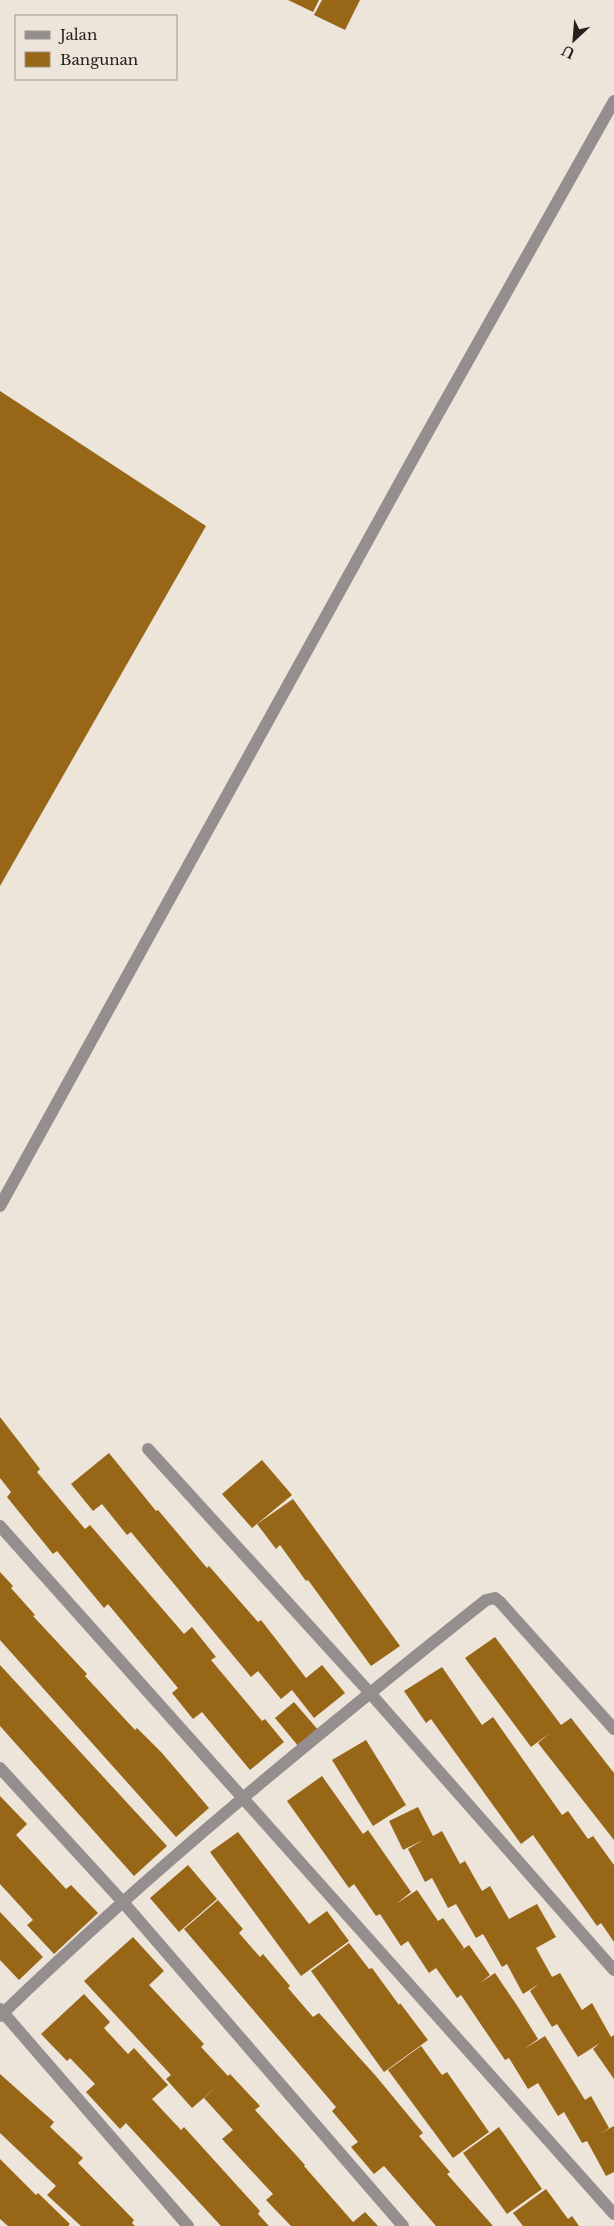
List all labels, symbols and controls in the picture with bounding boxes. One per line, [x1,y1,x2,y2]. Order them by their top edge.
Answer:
legend [15,15,178,80]
north arrow [549,15,599,65]
text: Jalan [58,25,97,44]
text: U [558,41,578,62]
text: Bangunan [60,50,138,69]

